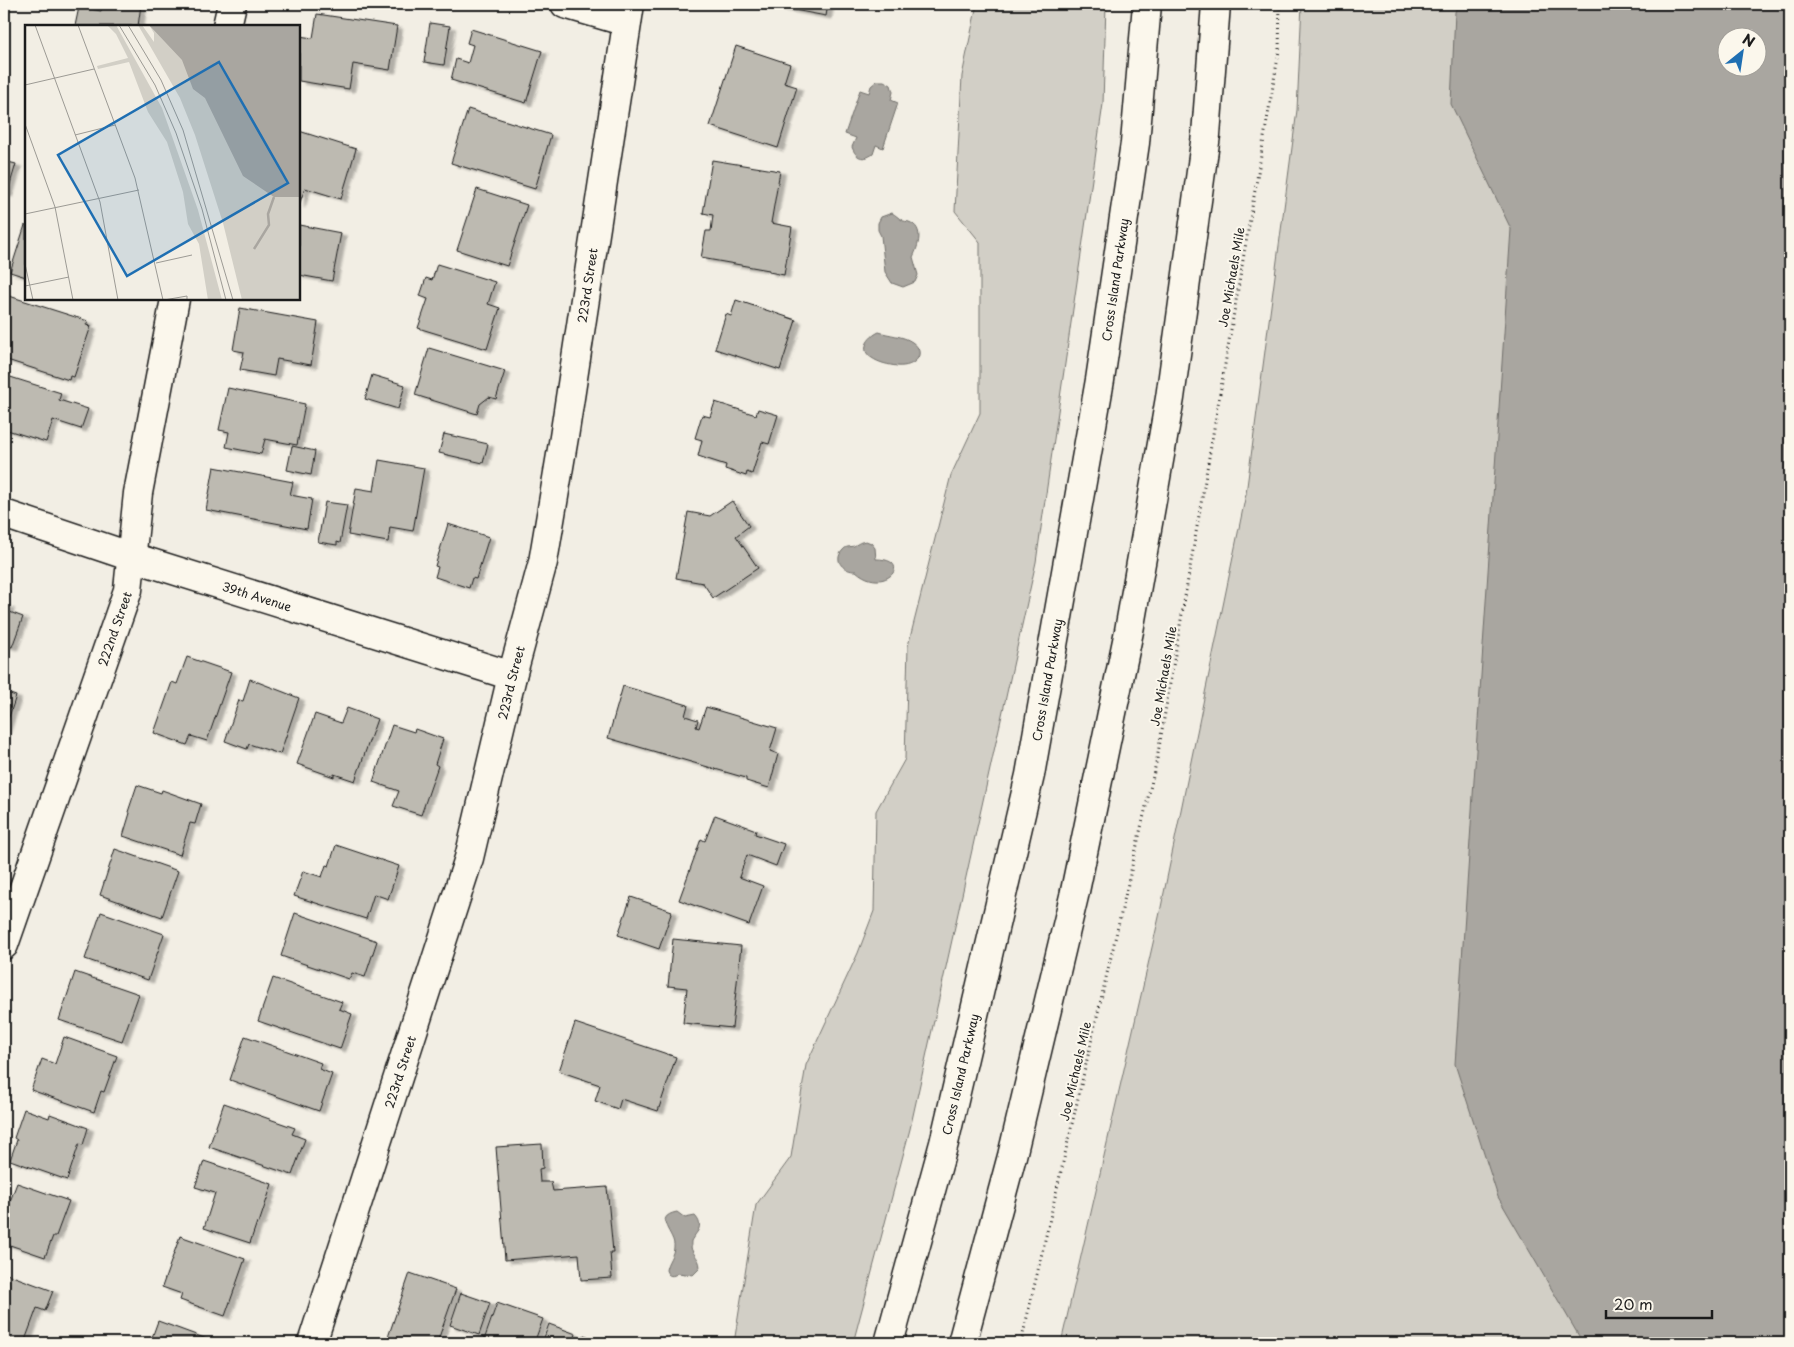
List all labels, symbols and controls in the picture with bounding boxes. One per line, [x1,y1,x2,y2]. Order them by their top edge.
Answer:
inset map [25,25,300,300]
north arrow [1716,28,1766,78]
text: N [1739,28,1759,52]
street label: Cross Island Parkway [1097,217,1133,342]
street label: Joe Michaels Mile [1213,225,1249,329]
street label: 223rd Street [573,247,602,324]
street label: 39th Avenue [220,577,294,616]
street label: 222nd Street [93,589,136,669]
street label: Cross Island Parkway [1027,617,1067,742]
street label: Joe Michaels Mile [1145,624,1181,728]
street label: 223rd Street [493,644,529,721]
street label: Cross Island Parkway [937,1012,983,1137]
street label: Joe Michaels Mile [1055,1019,1095,1122]
street label: 223rd Street [380,1033,420,1111]
scale bar [1606,1287,1713,1319]
text: 20 m [1614,1292,1653,1315]

